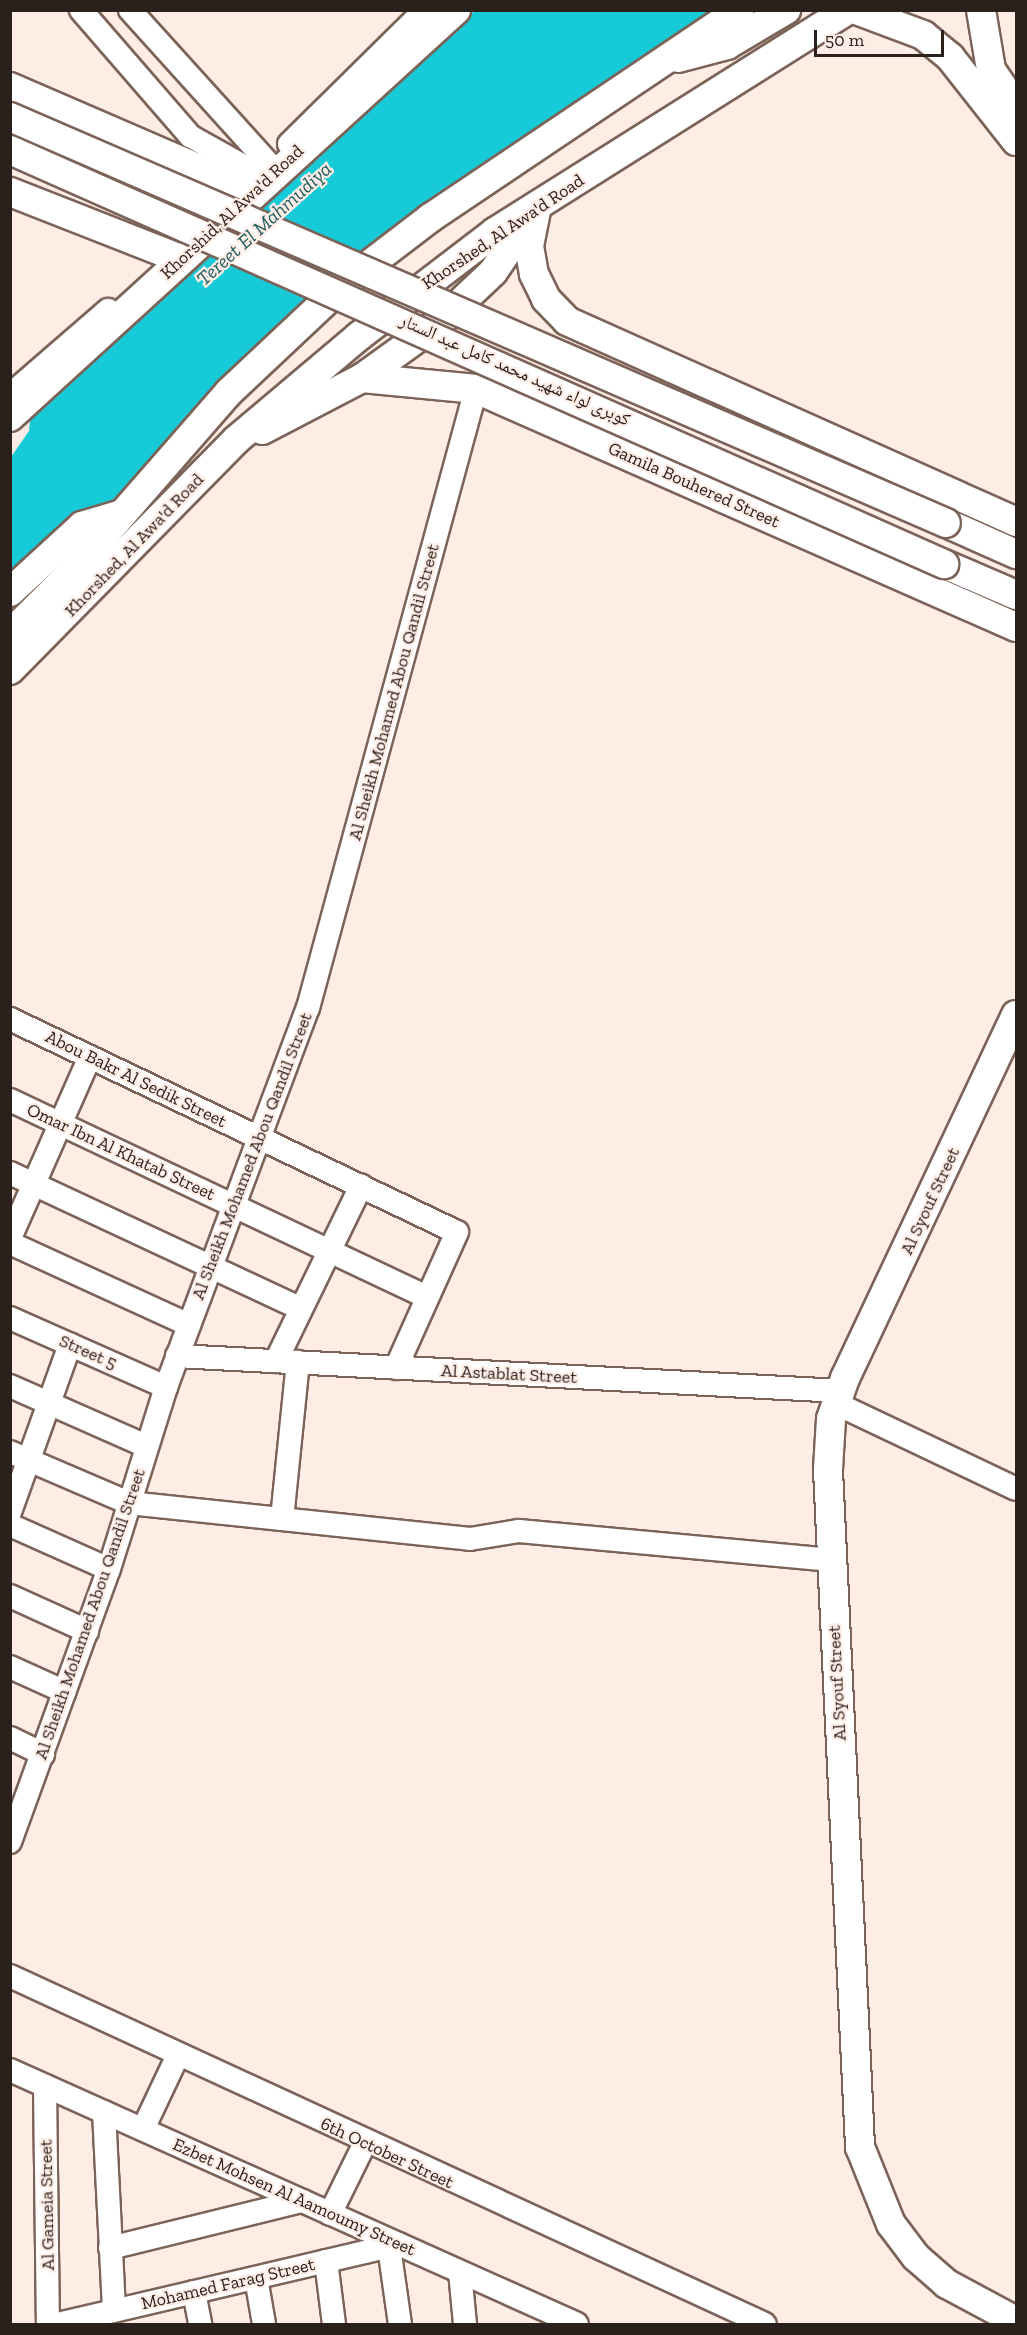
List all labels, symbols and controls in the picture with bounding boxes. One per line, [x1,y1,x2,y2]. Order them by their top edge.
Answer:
scale bar [817,18,948,56]
text: 50 m [825,29,864,51]
street label: Khorshid, Al Awa'd Road [156,140,308,284]
water label: Tereet El Mahmudiya [192,157,336,291]
street label: Khorshed, Al Awa'd Road [417,169,589,295]
street label: كوبرى لواء شهيد محمد كامل عبد الستار [397,309,633,431]
street label: Gamila Bouhered Street [605,437,783,533]
street label: Khorshed, Al Awa'd Road [60,468,208,622]
street label: Al Sheikh Mohamed Abou Qandil Street [344,541,444,843]
street label: Al Sheikh Mohamed Abou Qandil Street [187,1009,317,1303]
street label: Abou Bakr Al Sedik Street [42,1026,230,1132]
street label: Omar Ibn Al Khatab Street [23,1099,219,1205]
street label: Al Syouf Street [896,1144,964,1258]
street label: Street 5 [56,1330,120,1374]
street label: Al Astablat Street [440,1360,578,1388]
street label: Al Sheikh Mohamed Abou Qandil Street [30,1465,150,1763]
street label: Al Syouf Street [823,1625,851,1741]
street label: 6th October Street [317,2113,457,2193]
street label: Ezbet Mohsen Al Aamoumy Street [169,2133,419,2261]
street label: Al Gameia Street [35,2139,59,2271]
street label: Mohamed Farag Street [139,2254,317,2314]

